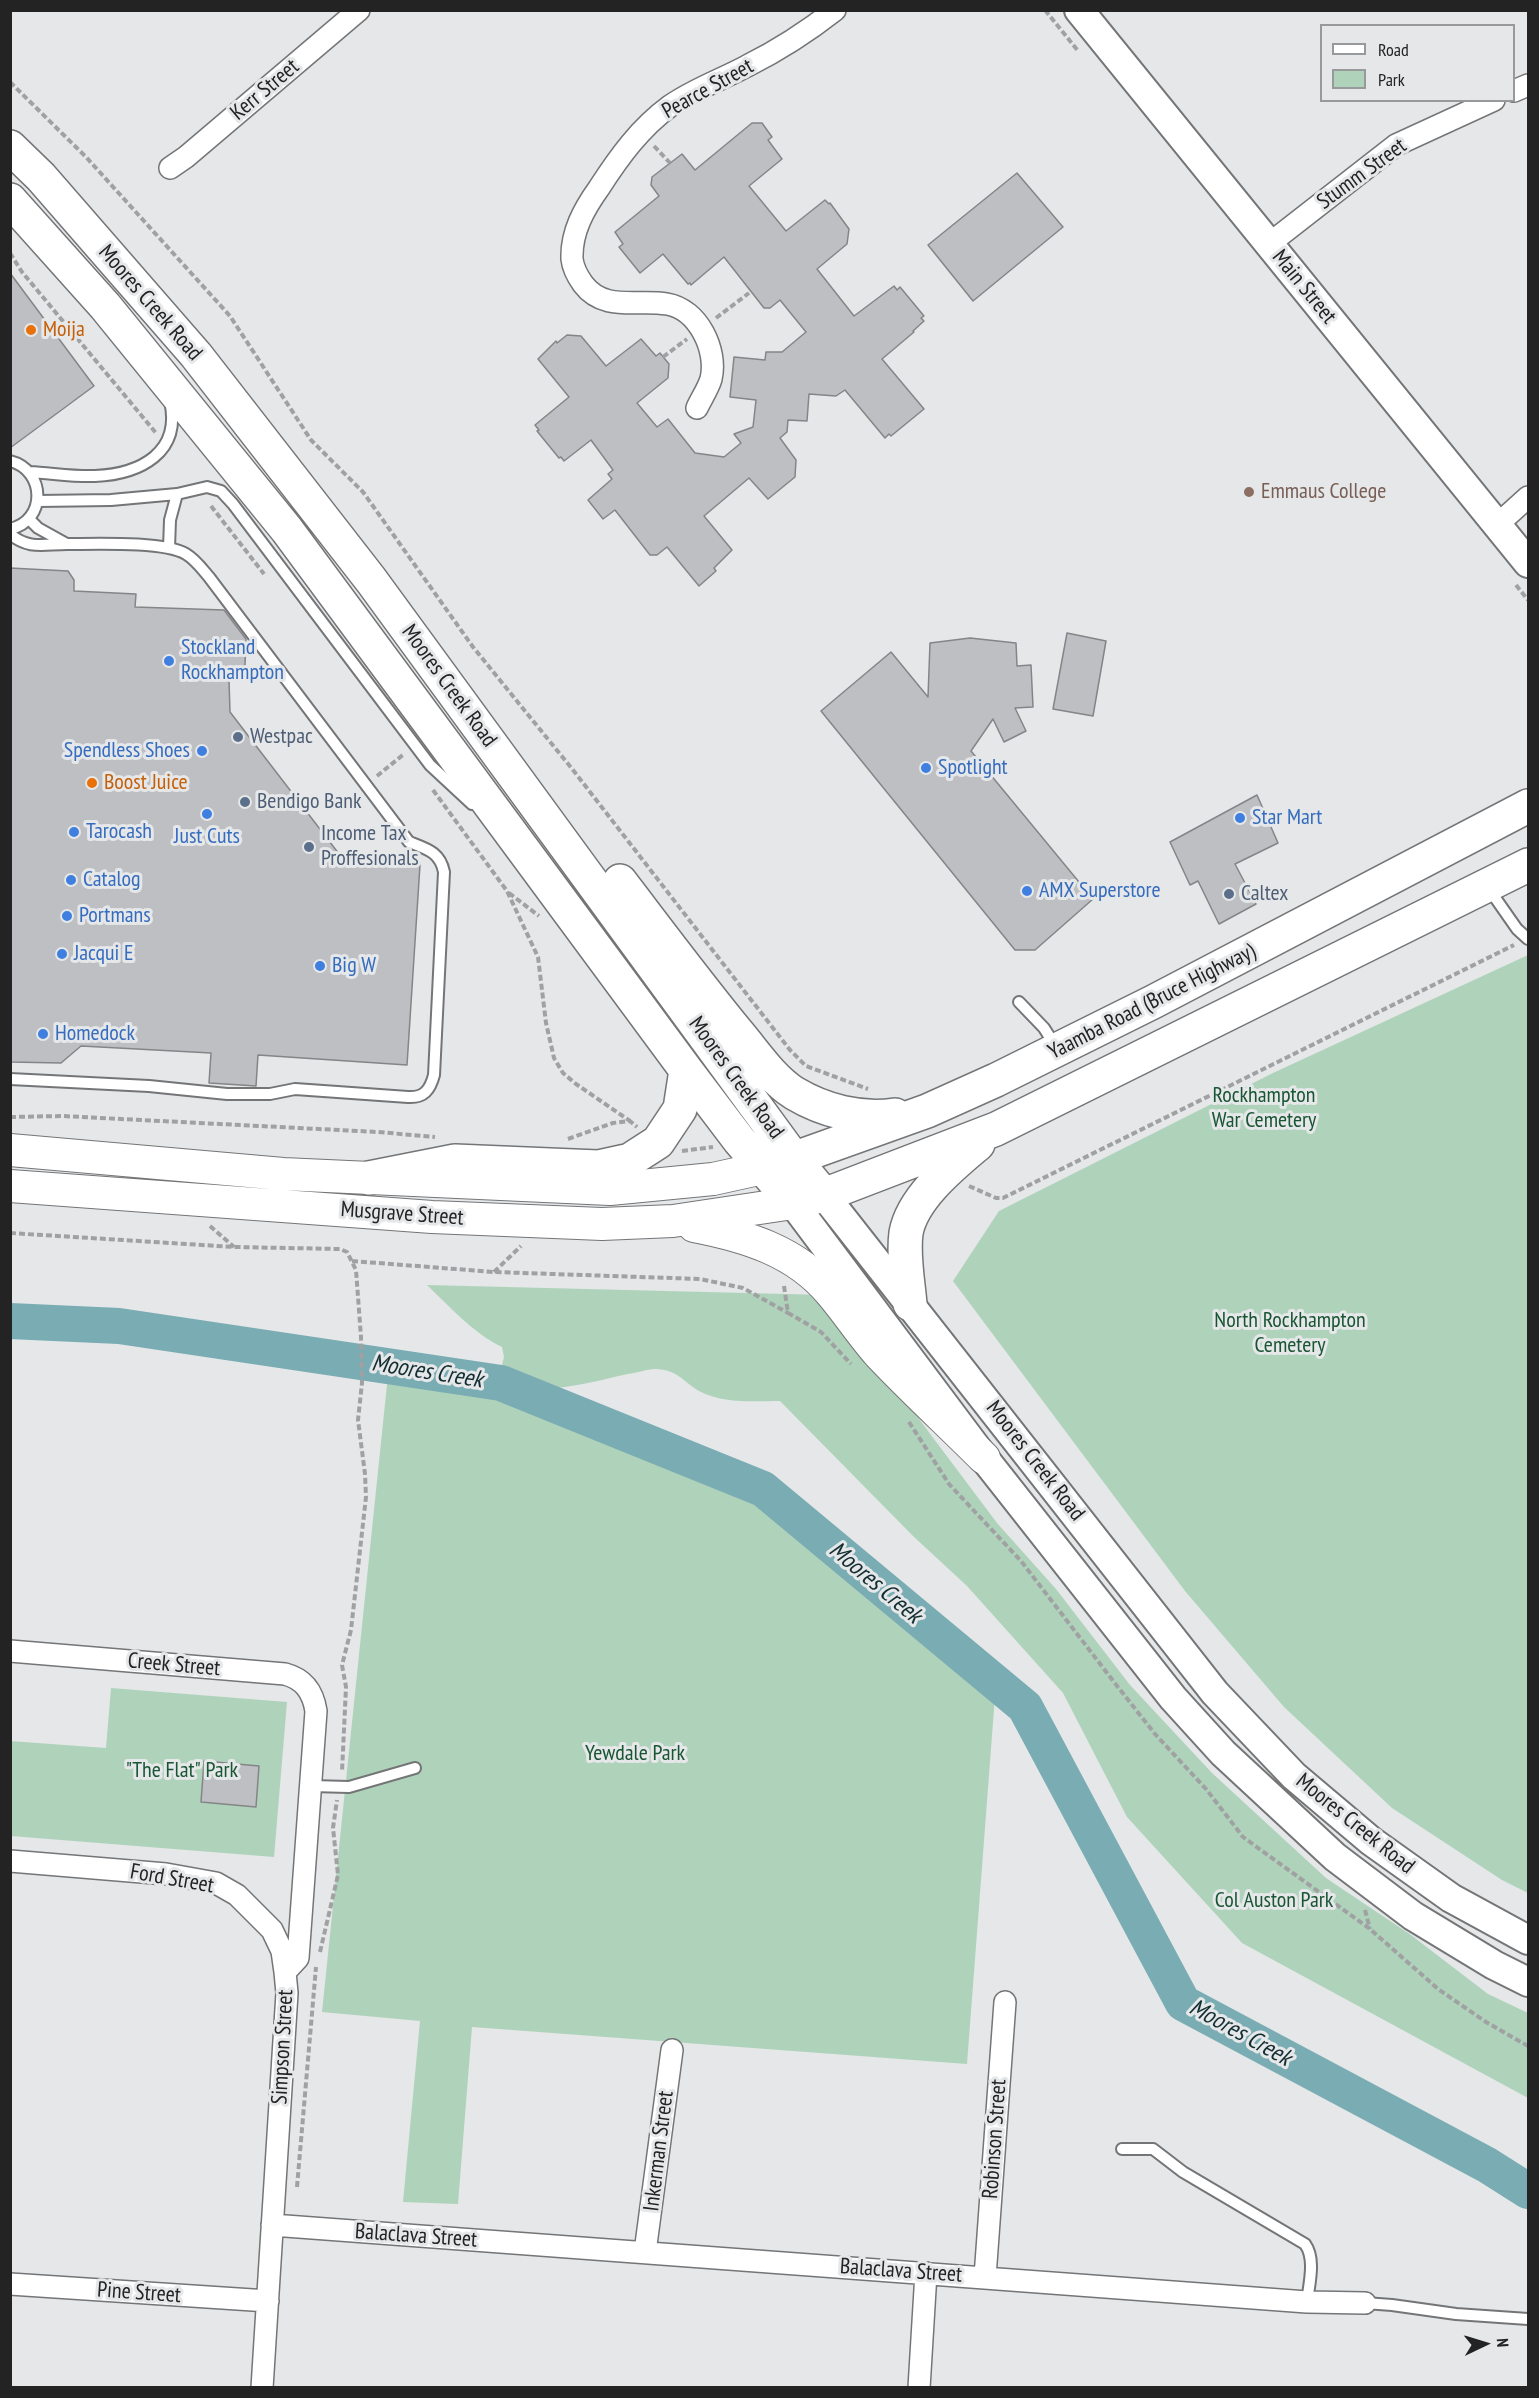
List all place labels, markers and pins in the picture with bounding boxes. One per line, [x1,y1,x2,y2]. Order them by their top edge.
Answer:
place label: Moija [43,317,85,343]
marker: Moija [24,323,38,337]
place label: Emmaus College [1261,479,1386,505]
marker: Emmaus College [1242,485,1256,499]
place label: Stockland Rockhampton [181,635,284,686]
marker: Stockland Rockhampton [162,654,176,668]
place label: Westpac [250,724,313,750]
marker: Westpac [231,730,245,744]
place label: Spendless Shoes [64,738,190,764]
marker: Spendless Shoes [195,744,209,758]
place label: Spotlight [938,755,1008,781]
marker: Spotlight [919,761,933,775]
place label: Boost Juice [104,770,188,796]
marker: Boost Juice [85,776,99,790]
place label: Bendigo Bank [257,789,361,815]
marker: Bendigo Bank [238,795,252,809]
place label: Star Mart [1252,805,1322,831]
marker: Just Cuts [200,807,214,821]
marker: Star Mart [1233,811,1247,825]
place label: Tarocash [86,819,152,845]
place label: Income Tax Proffesionals [321,821,419,872]
place label: Just Cuts [174,824,240,850]
marker: Tarocash [67,825,81,839]
marker: Income Tax Proffesionals [302,840,316,854]
place label: Catalog [83,867,141,893]
marker: Catalog [64,873,78,887]
place label: AMX Superstore [1039,878,1161,904]
place label: Caltex [1241,881,1288,907]
marker: AMX Superstore [1020,884,1034,898]
marker: Caltex [1222,887,1236,901]
place label: Portmans [79,903,151,929]
marker: Portmans [60,909,74,923]
place label: Jacqui E [74,941,133,967]
marker: Jacqui E [55,947,69,961]
place label: Big W [332,953,376,979]
marker: Big W [313,959,327,973]
place label: Homedock [55,1021,135,1047]
marker: Homedock [36,1027,50,1041]

